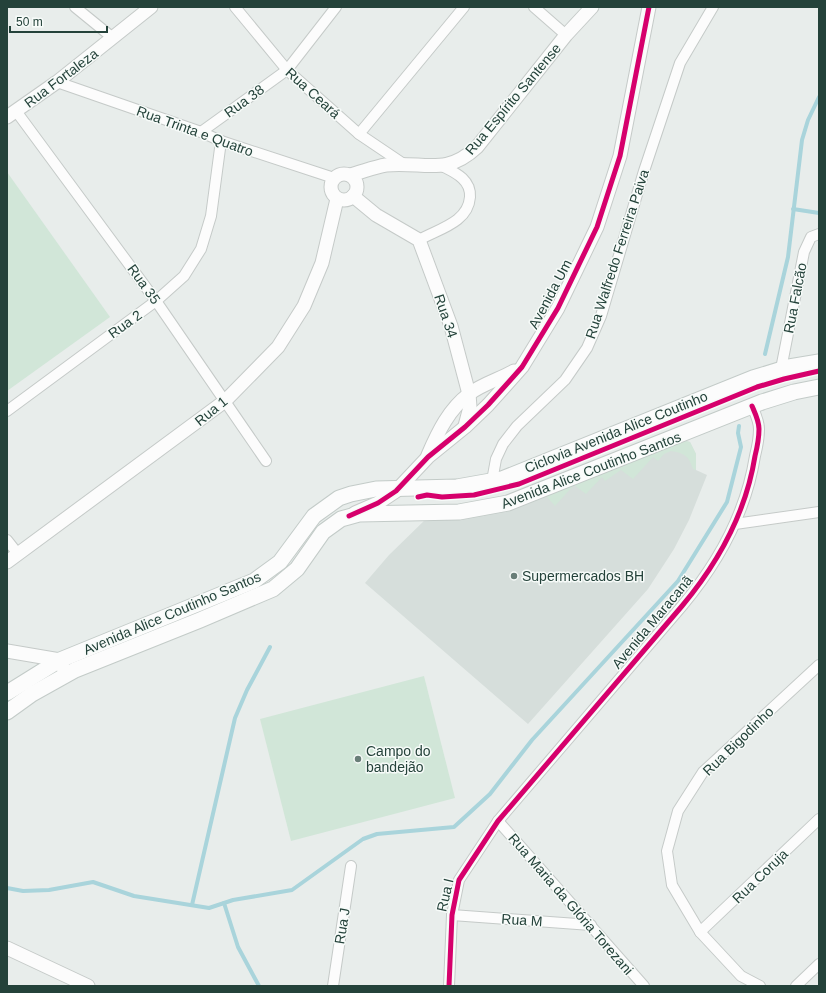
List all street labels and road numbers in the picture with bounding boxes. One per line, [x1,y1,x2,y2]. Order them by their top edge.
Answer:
street label: Rua Espírito Santense [462,40,564,158]
street label: Rua Fortaleza [21,45,101,111]
street label: Rua Ceará [282,64,344,122]
street label: Rua 38 [221,81,267,121]
street label: Rua Trinta e Quatro [134,102,256,160]
street label: Rua Walfredo Ferreira Paiva [582,167,652,341]
street label: Avenida Um [525,257,575,331]
street label: Rua 35 [124,261,164,307]
street label: Rua Falcão [780,261,810,335]
street label: Rua 34 [431,292,461,340]
street label: Rua 2 [105,306,145,341]
street label: Ciclovia Avenida Alice Coutinho [522,388,710,476]
street label: Rua 1 [191,393,231,429]
street label: Avenida Alice Coutinho Santos [499,428,683,512]
street label: Avenida Alice Coutinho Santos [81,568,263,658]
street label: Avenida Maracanã [608,572,696,672]
street label: Rua Bigodinho [699,703,777,779]
street label: Rua Maria da Glória Torezani [505,830,637,978]
street label: Rua Coruja [729,846,791,906]
street label: Rua I [433,877,457,913]
street label: Rua J [331,907,353,945]
street label: Rua M [501,910,543,930]

